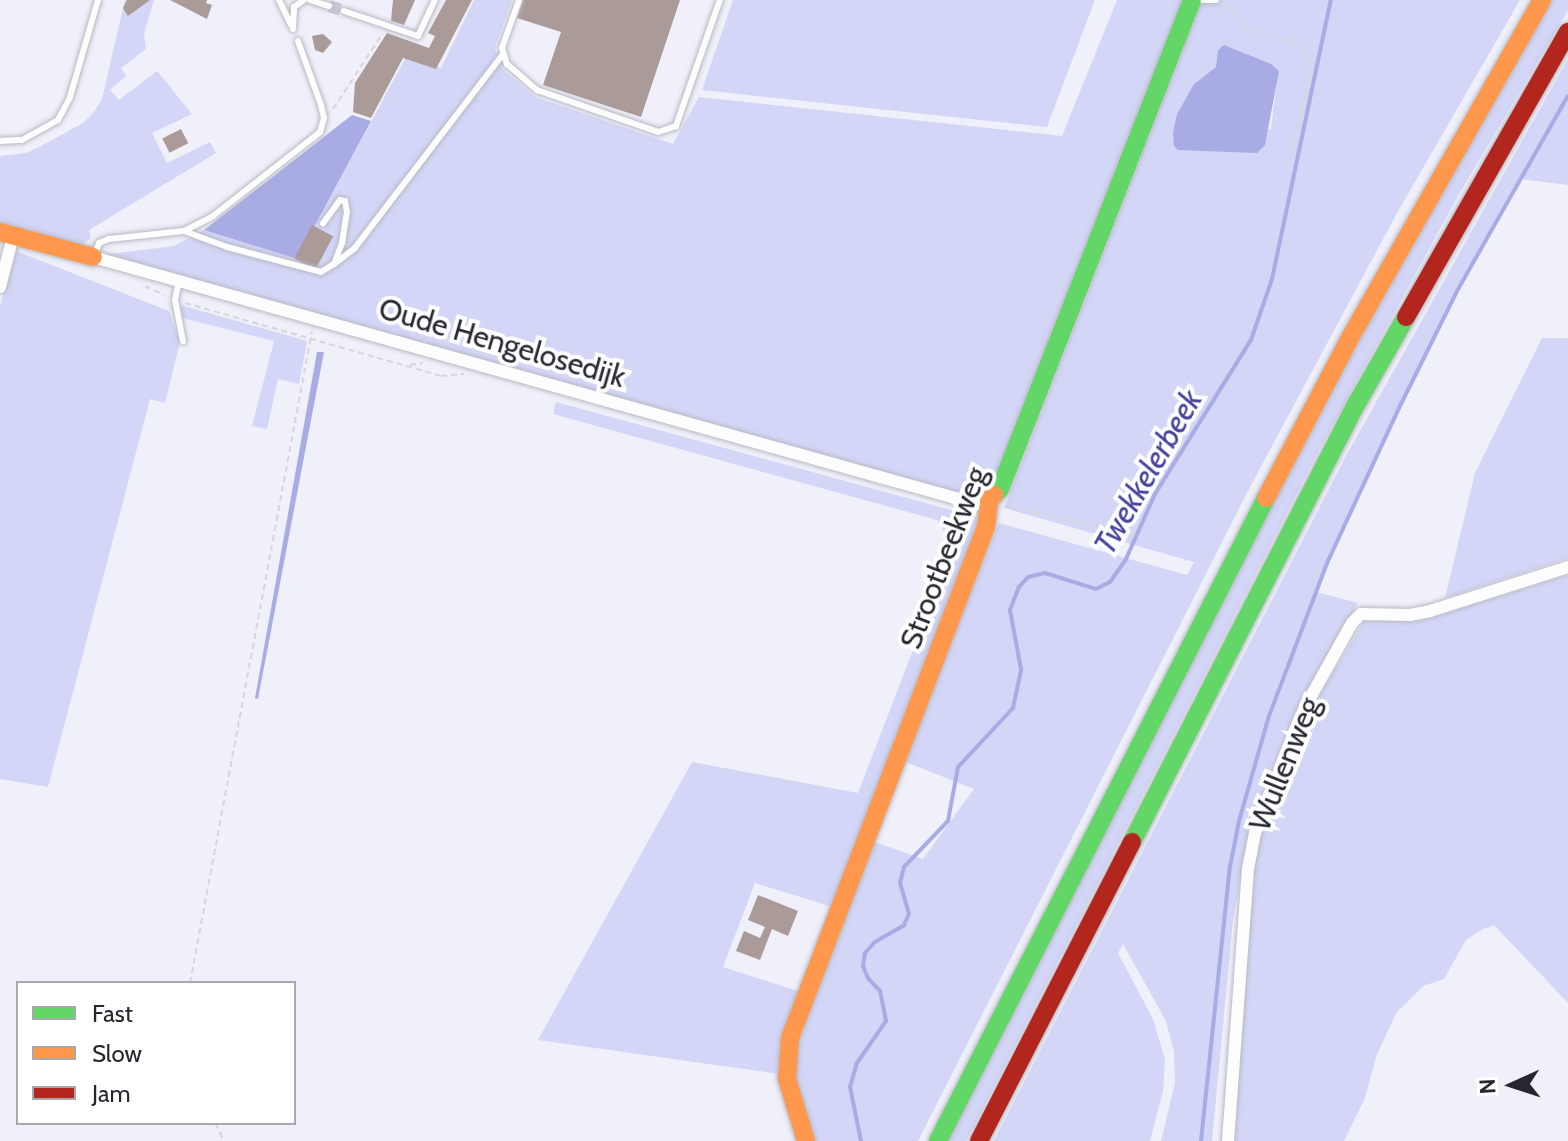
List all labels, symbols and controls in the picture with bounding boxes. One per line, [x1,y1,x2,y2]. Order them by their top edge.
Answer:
street label: Oude Hengelosedijk [375,291,629,395]
water label: Twekkelerbeek [1086,383,1210,561]
street label: Strootbeekweg [893,462,995,654]
street label: Wullenweg [1242,692,1328,836]
legend [16,981,296,1125]
text: Fast [92,999,133,1028]
text: Slow [92,1039,142,1068]
north arrow [1472,1045,1552,1125]
text: N [1474,1078,1501,1095]
text: Jam [92,1079,130,1108]

